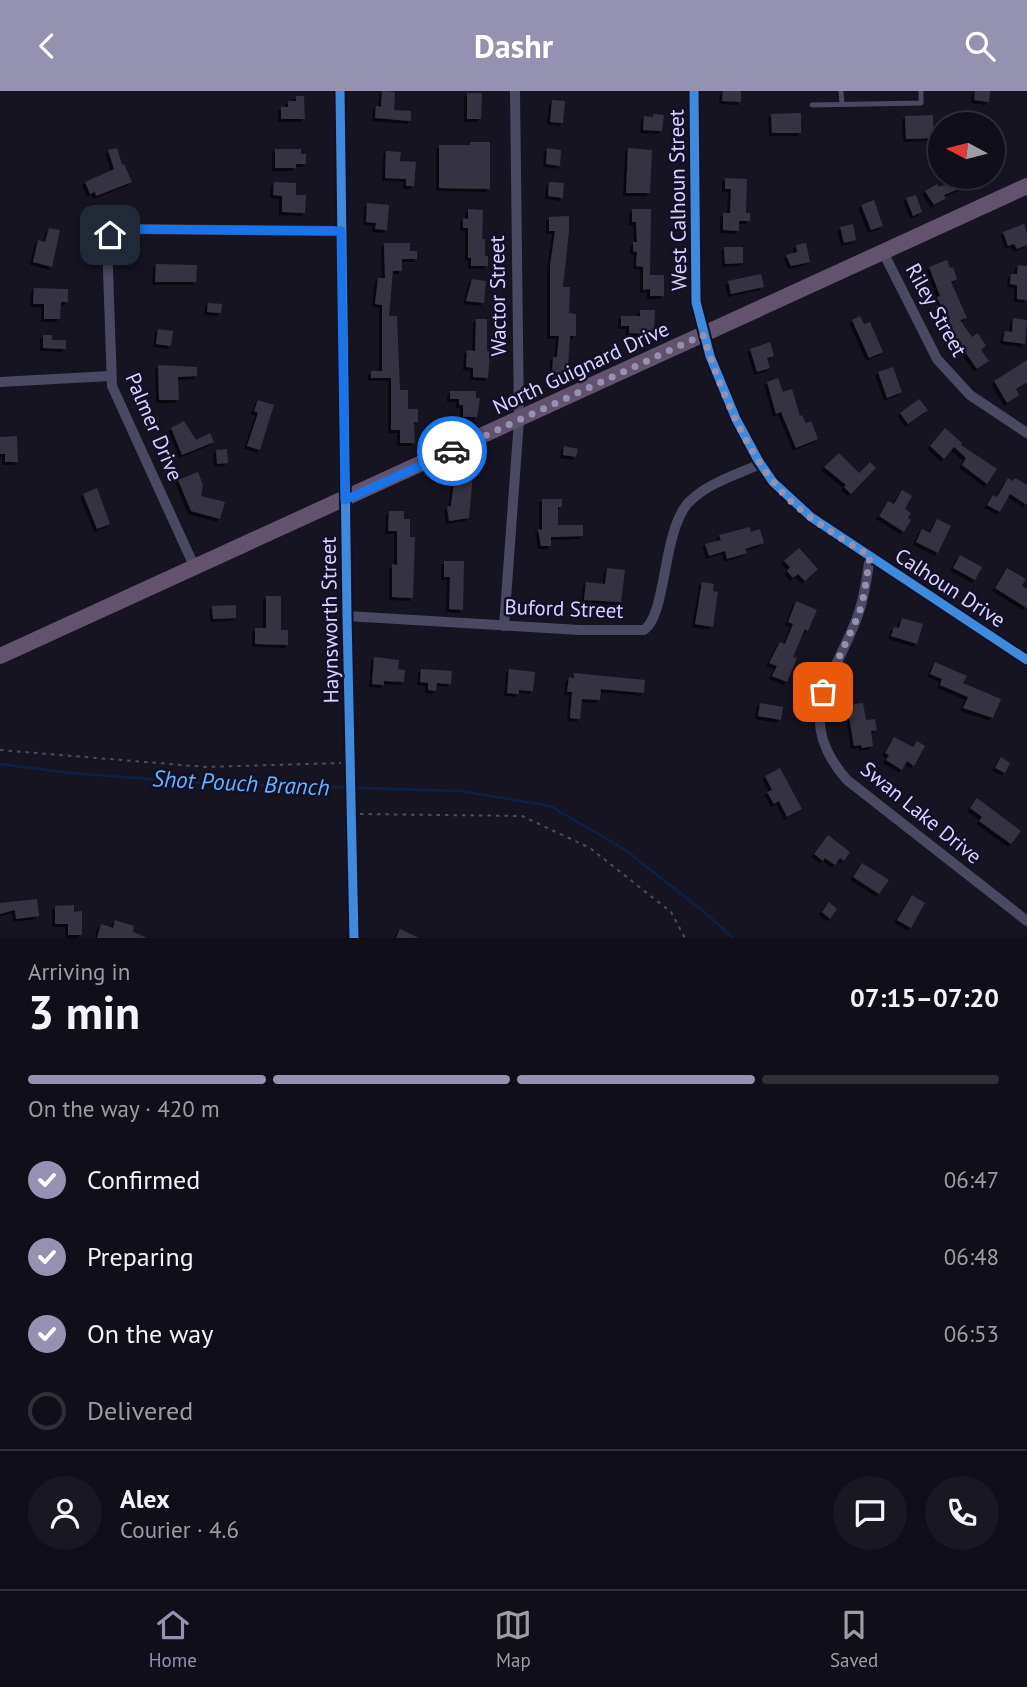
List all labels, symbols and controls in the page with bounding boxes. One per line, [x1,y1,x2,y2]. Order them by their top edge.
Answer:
text: Dashr [474,25,553,67]
icon: back [28,27,66,65]
icon: search [961,27,999,65]
street label: West Calhoun Street [662,109,693,291]
north arrow [928,112,1004,189]
map controls [928,112,1005,189]
pin [80,205,140,265]
icon: home [91,216,129,254]
street label: Wactor Street [483,235,512,357]
street label: Riley Street [900,258,973,361]
street label: North Guignard Drive [488,315,673,420]
street label: Palmer Drive [120,369,189,485]
courier [417,416,487,486]
icon: car [433,432,471,470]
street label: Haynsworth Street [315,536,344,704]
street label: Calhoun Drive [890,542,1011,633]
street label: Buford Street [504,593,624,624]
pin [793,662,853,722]
icon: bag [804,673,842,711]
street label: Swan Lake Drive [855,756,987,870]
water label: Shot Pouch Branch [152,763,330,802]
text: Arriving in [28,957,130,986]
text: 07:15–07:20 [850,981,999,1014]
text: 3 min [28,982,140,1042]
text: On the way · 420 m [28,1094,220,1123]
icon: check [28,1161,66,1199]
text: Confirmed [87,1163,200,1196]
text: 06:47 [944,1165,999,1194]
icon: check [28,1238,66,1276]
text: Preparing [87,1240,194,1273]
text: 06:48 [944,1242,999,1271]
icon: check [28,1315,66,1353]
text: On the way [87,1317,213,1350]
text: 06:53 [944,1319,999,1348]
text: Delivered [87,1394,193,1427]
button: person [28,1476,102,1550]
button: chat [833,1476,907,1550]
button: phone [925,1476,999,1550]
text: Alex [120,1482,170,1515]
text: Courier · 4.6 [120,1515,239,1544]
tab: Home [149,1606,197,1672]
tab: Map [494,1606,532,1672]
tab: Saved [830,1606,878,1672]

